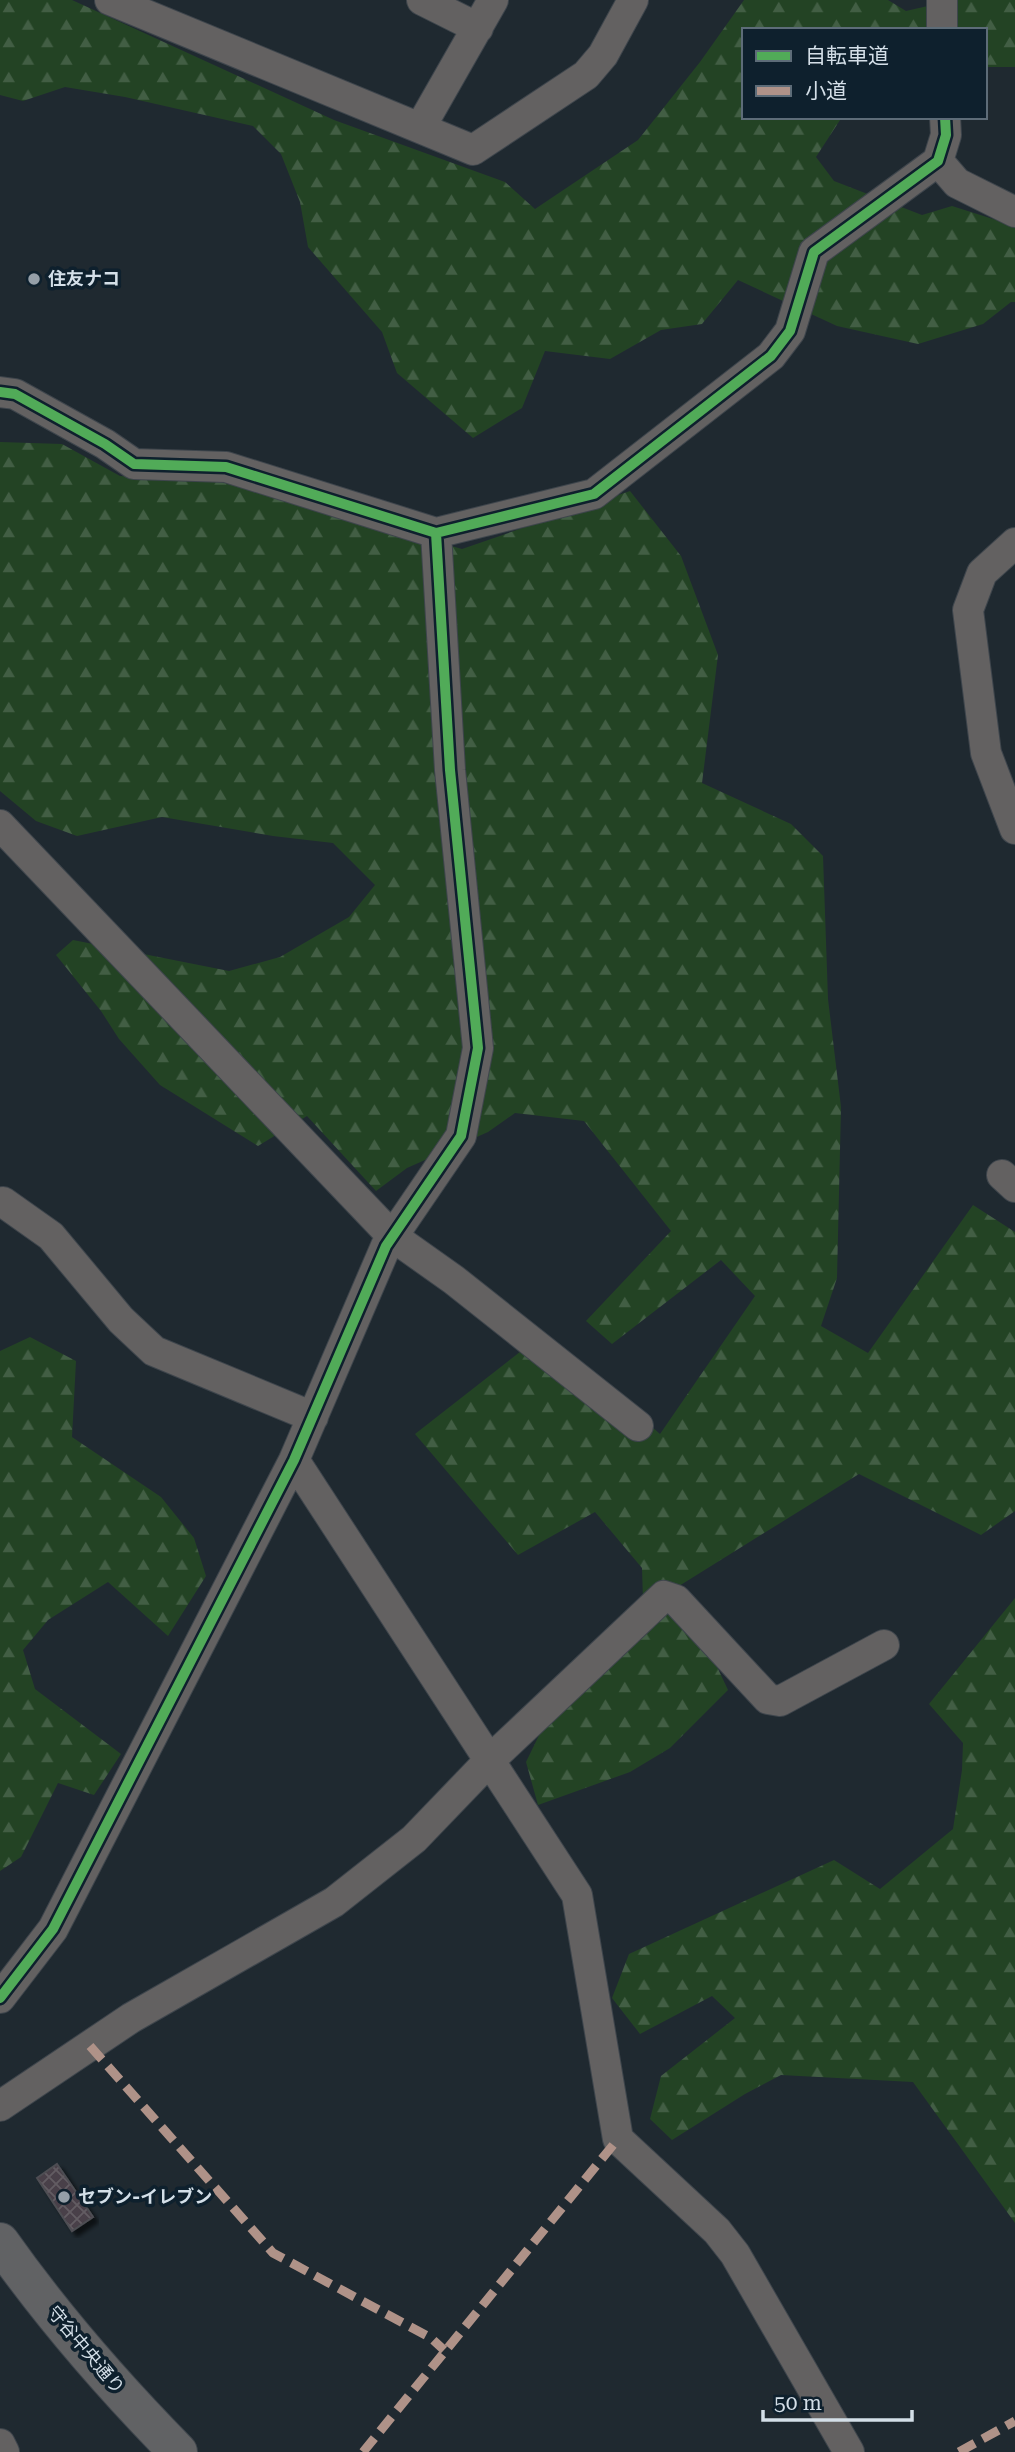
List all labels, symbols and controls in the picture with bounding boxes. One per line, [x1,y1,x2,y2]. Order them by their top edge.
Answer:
legend [742,28,987,119]
text: 自転車道 [805,44,889,68]
text: 小道 [805,79,847,103]
place label: 住友ナコ [48,268,120,289]
marker: 住友ナコ [26,271,42,287]
place label: セブン-イレブン [78,2186,212,2207]
marker: セブン-イレブン [56,2189,72,2205]
street label: 守谷中央通り [44,2302,129,2398]
scale bar [763,2378,912,2422]
text: 50 m [774,2391,822,2415]

